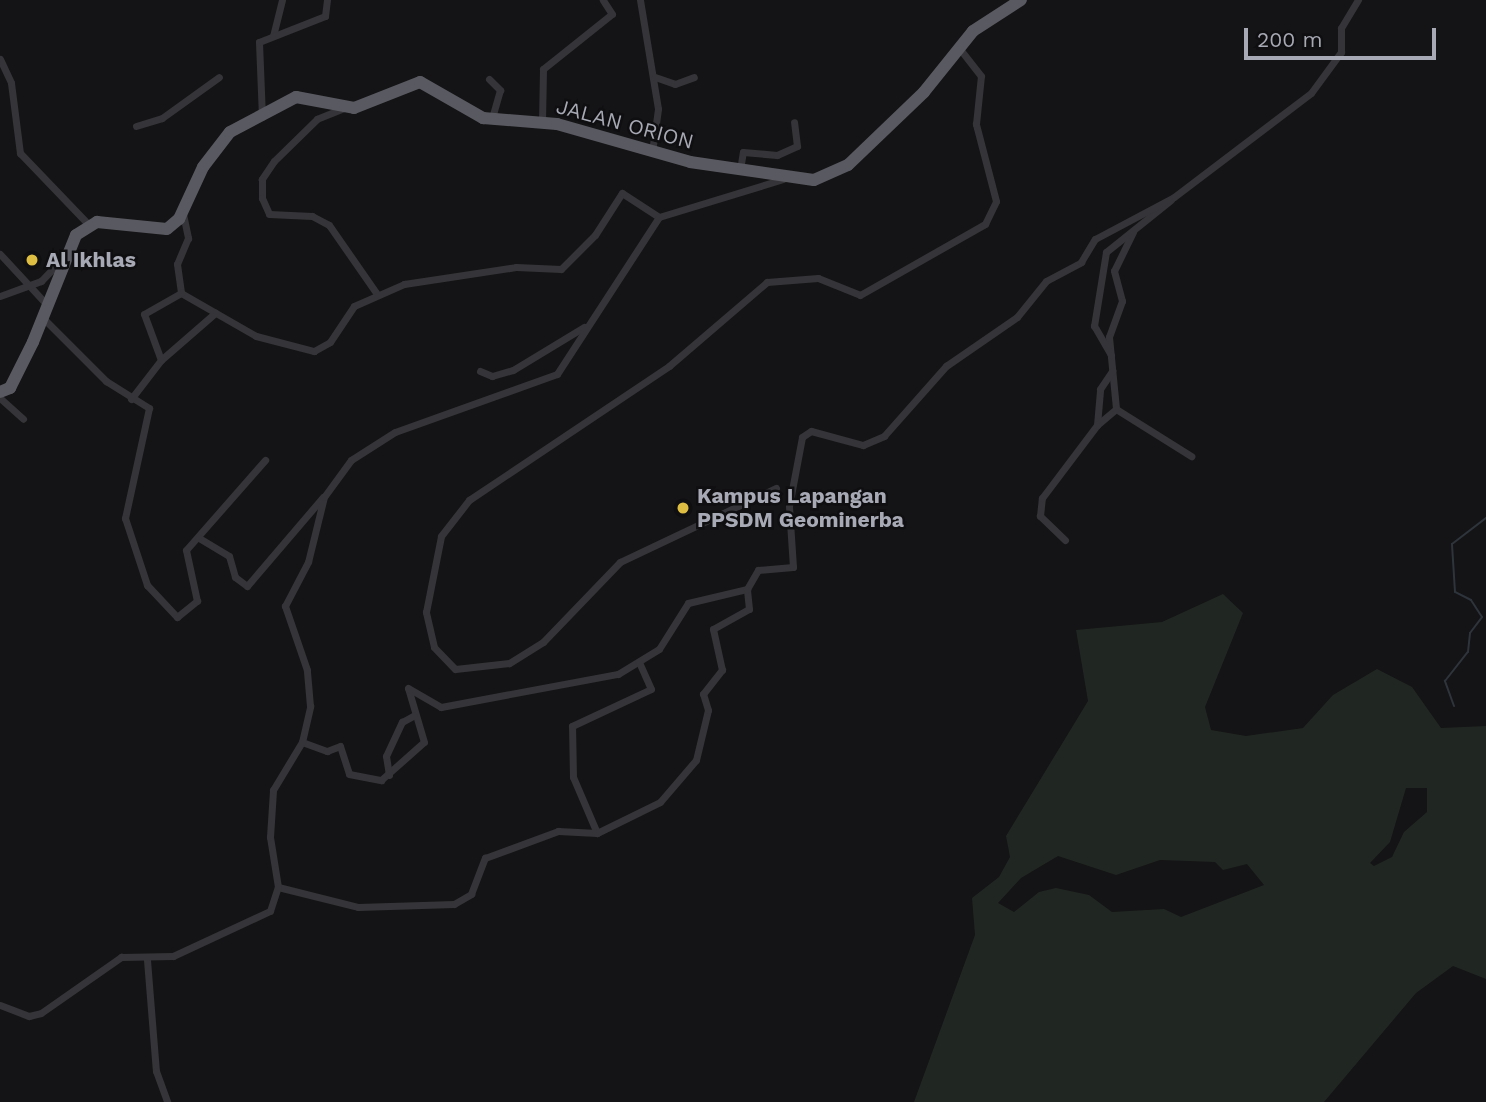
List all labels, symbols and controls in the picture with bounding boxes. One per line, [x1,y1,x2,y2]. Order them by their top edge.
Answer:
scale bar [1248,14,1440,58]
text: 200 m [1257,27,1323,52]
street label: JALAN ORION [554,94,696,154]
place label: Al Ikhlas [46,247,136,273]
marker: Al Ikhlas [24,252,40,268]
place label: Kampus Lapangan PPSDM Geominerba [697,483,904,533]
marker: Kampus Lapangan PPSDM Geominerba [675,500,691,516]

